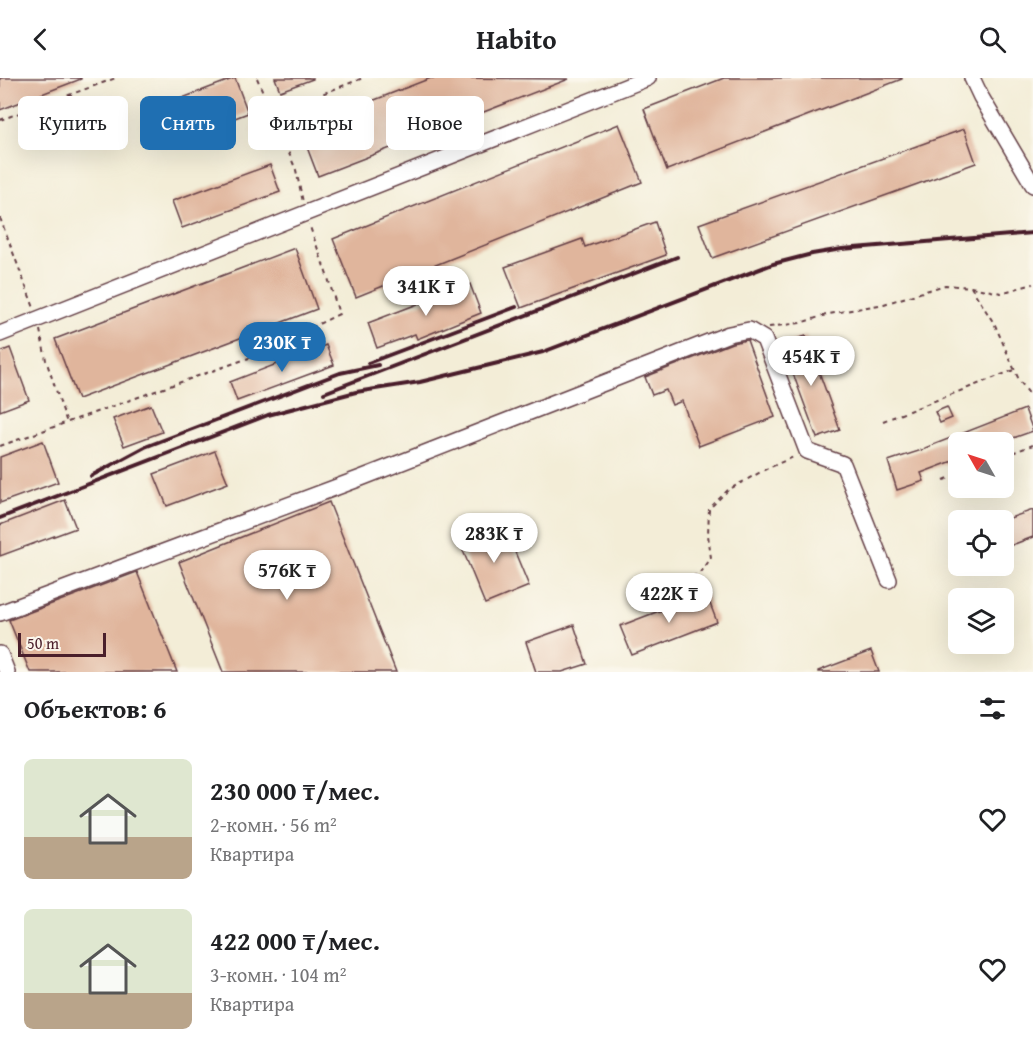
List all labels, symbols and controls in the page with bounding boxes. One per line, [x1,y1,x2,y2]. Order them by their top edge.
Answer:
text: Habito [476,19,557,59]
icon: back [24,23,57,56]
icon: search [976,23,1009,56]
chip: Купить [18,96,128,150]
chip: Снять [140,96,236,150]
chip: Фильтры [248,96,374,150]
chip: Новое [386,96,484,150]
pin: 341K ₸ [377,266,475,317]
text: 341K ₸ [397,271,455,300]
pin: 230K ₸ [233,322,331,373]
text: 230K ₸ [253,327,311,356]
pin: 454K ₸ [762,336,860,387]
text: 454K ₸ [782,341,840,370]
north arrow [948,432,1014,498]
map controls [948,432,1014,654]
button: locate [948,510,1014,576]
pin: 283K ₸ [445,513,543,564]
text: 283K ₸ [465,518,523,547]
pin: 576K ₸ [238,550,336,601]
text: 576K ₸ [258,555,316,584]
pin: 422K ₸ [620,573,718,624]
text: 422K ₸ [640,578,698,607]
button: layers [948,588,1014,654]
scale bar [18,630,106,658]
text: 50 m [27,631,59,655]
text: Объектов: 6 [24,689,167,728]
icon: filters [976,692,1009,725]
text: 230 000 ₸/мес. [210,771,380,810]
icon: home [72,783,144,855]
icon: heart [976,803,1009,836]
text: 2-комн. · 56 m² [210,810,337,839]
text: Квартира [210,839,294,868]
text: 422 000 ₸/мес. [210,921,380,960]
icon: home [72,933,144,1005]
icon: heart [976,953,1009,986]
text: 3-комн. · 104 m² [210,960,346,989]
text: Квартира [210,989,294,1018]

